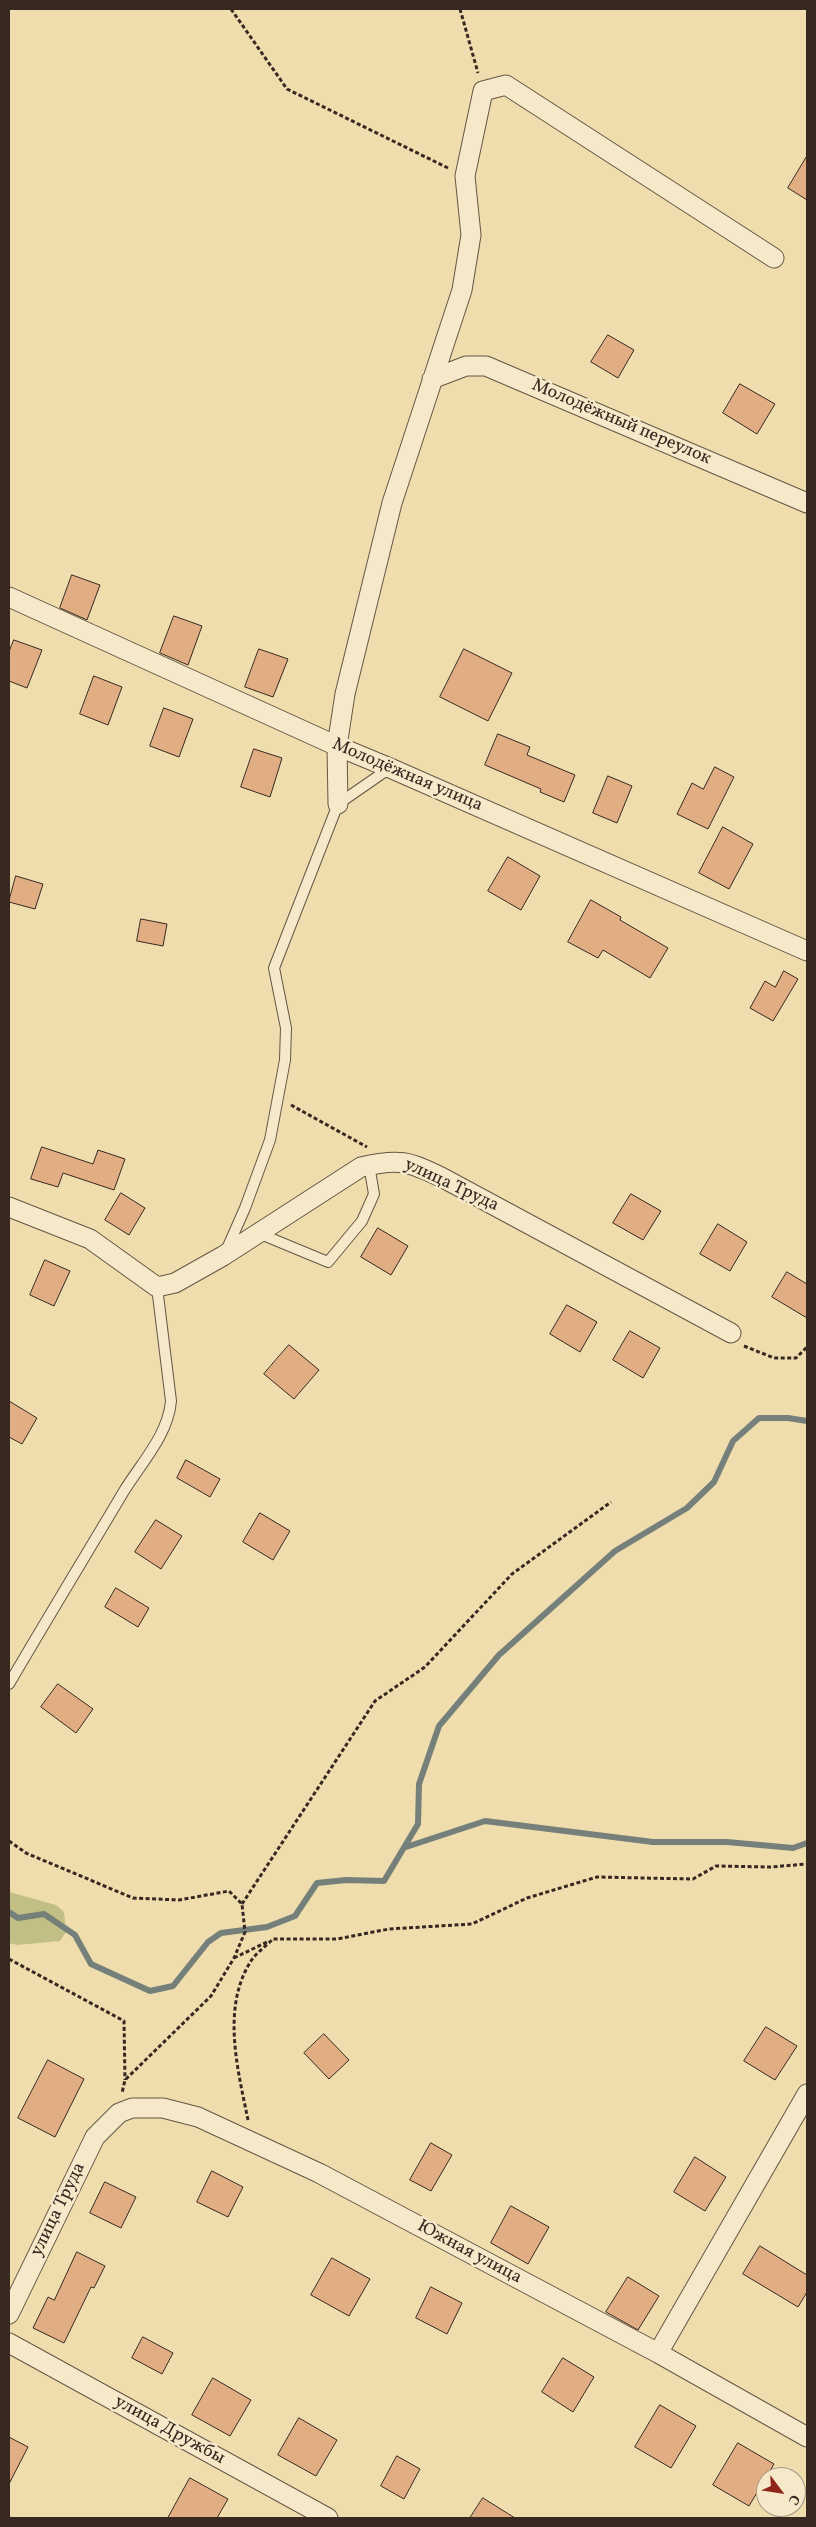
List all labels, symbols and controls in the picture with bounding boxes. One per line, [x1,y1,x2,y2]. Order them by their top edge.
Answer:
street label: Молодёжный переулок [528,375,714,471]
street label: Молодёжная улица [328,735,486,817]
street label: улица Труда [400,1155,502,1217]
street label: улица Труда [27,2159,91,2261]
street label: Южная улица [413,2216,525,2290]
street label: улица Дружбы [110,2392,228,2470]
north arrow [756,2467,806,2517]
text: С [783,2491,804,2508]

